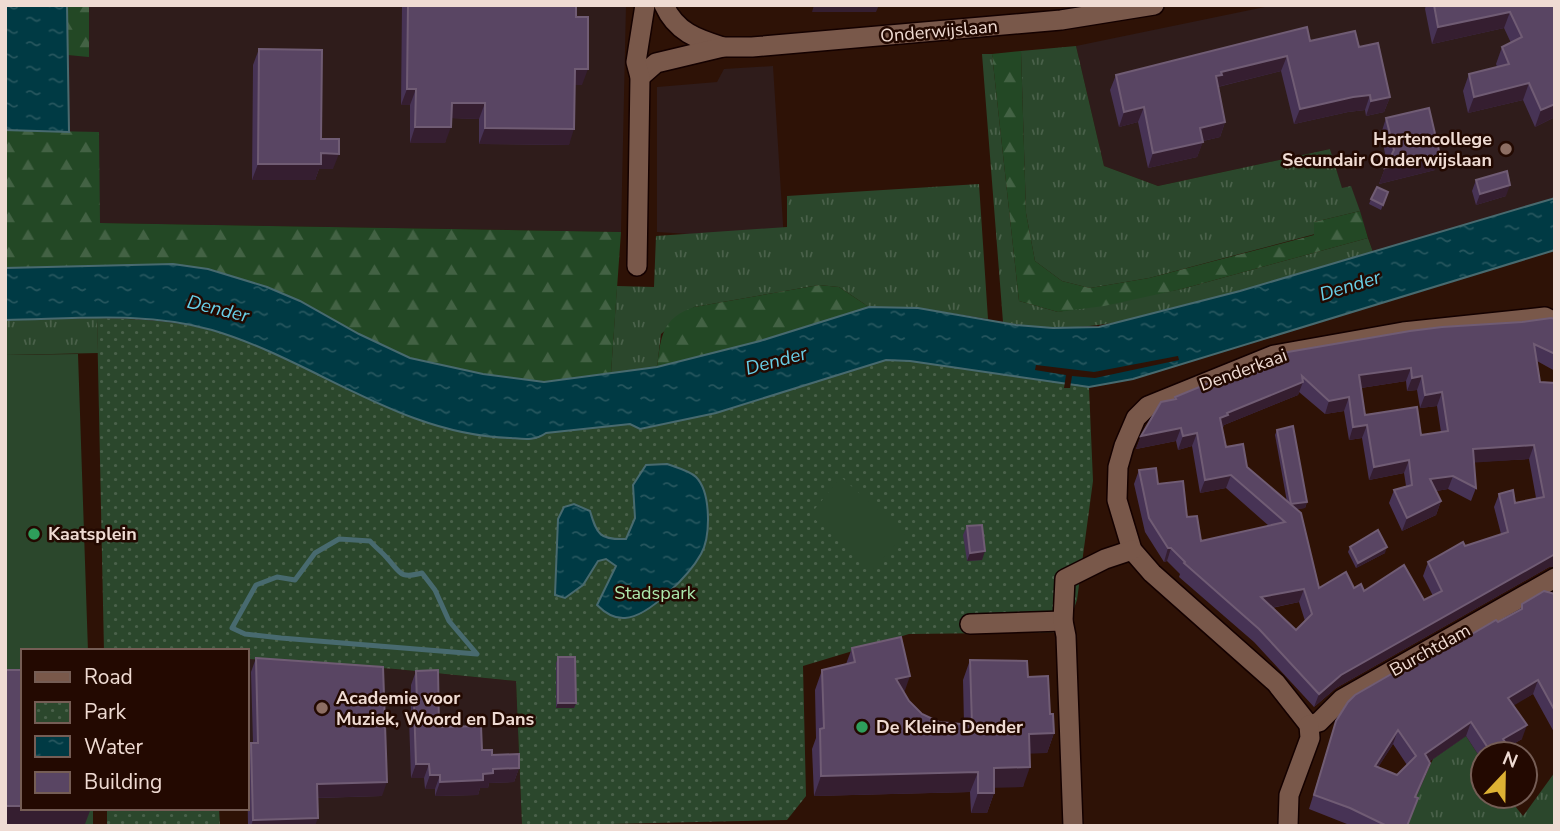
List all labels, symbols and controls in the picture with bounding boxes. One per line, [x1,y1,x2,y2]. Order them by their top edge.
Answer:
street label: Onderwijslaan [879,14,999,48]
place label: Hartencollege Secundair Onderwijslaan [1282,127,1492,172]
marker: Hartencollege Secundair Onderwijslaan [1498,141,1514,157]
water label: Dender [1316,264,1385,308]
water label: Dender [184,289,253,330]
water label: Dender [742,340,811,382]
street label: Denderkaai [1196,343,1290,397]
place label: Kaatsplein [48,522,137,546]
marker: Kaatsplein [26,526,42,542]
park label: Stadspark [614,581,697,605]
street label: Burchtdam [1385,618,1475,682]
legend [21,649,248,810]
text: Road [84,663,133,691]
place label: Academie voor Muziek, Woord en Dans [336,686,535,731]
text: Park [84,698,126,726]
marker: Academie voor Muziek, Woord en Dans [314,700,330,716]
place label: De Kleine Dender [876,715,1023,739]
marker: De Kleine Dender [854,719,870,735]
text: Water [84,733,143,761]
north arrow [1469,740,1539,810]
text: N [1499,745,1521,775]
text: Building [84,768,162,796]

